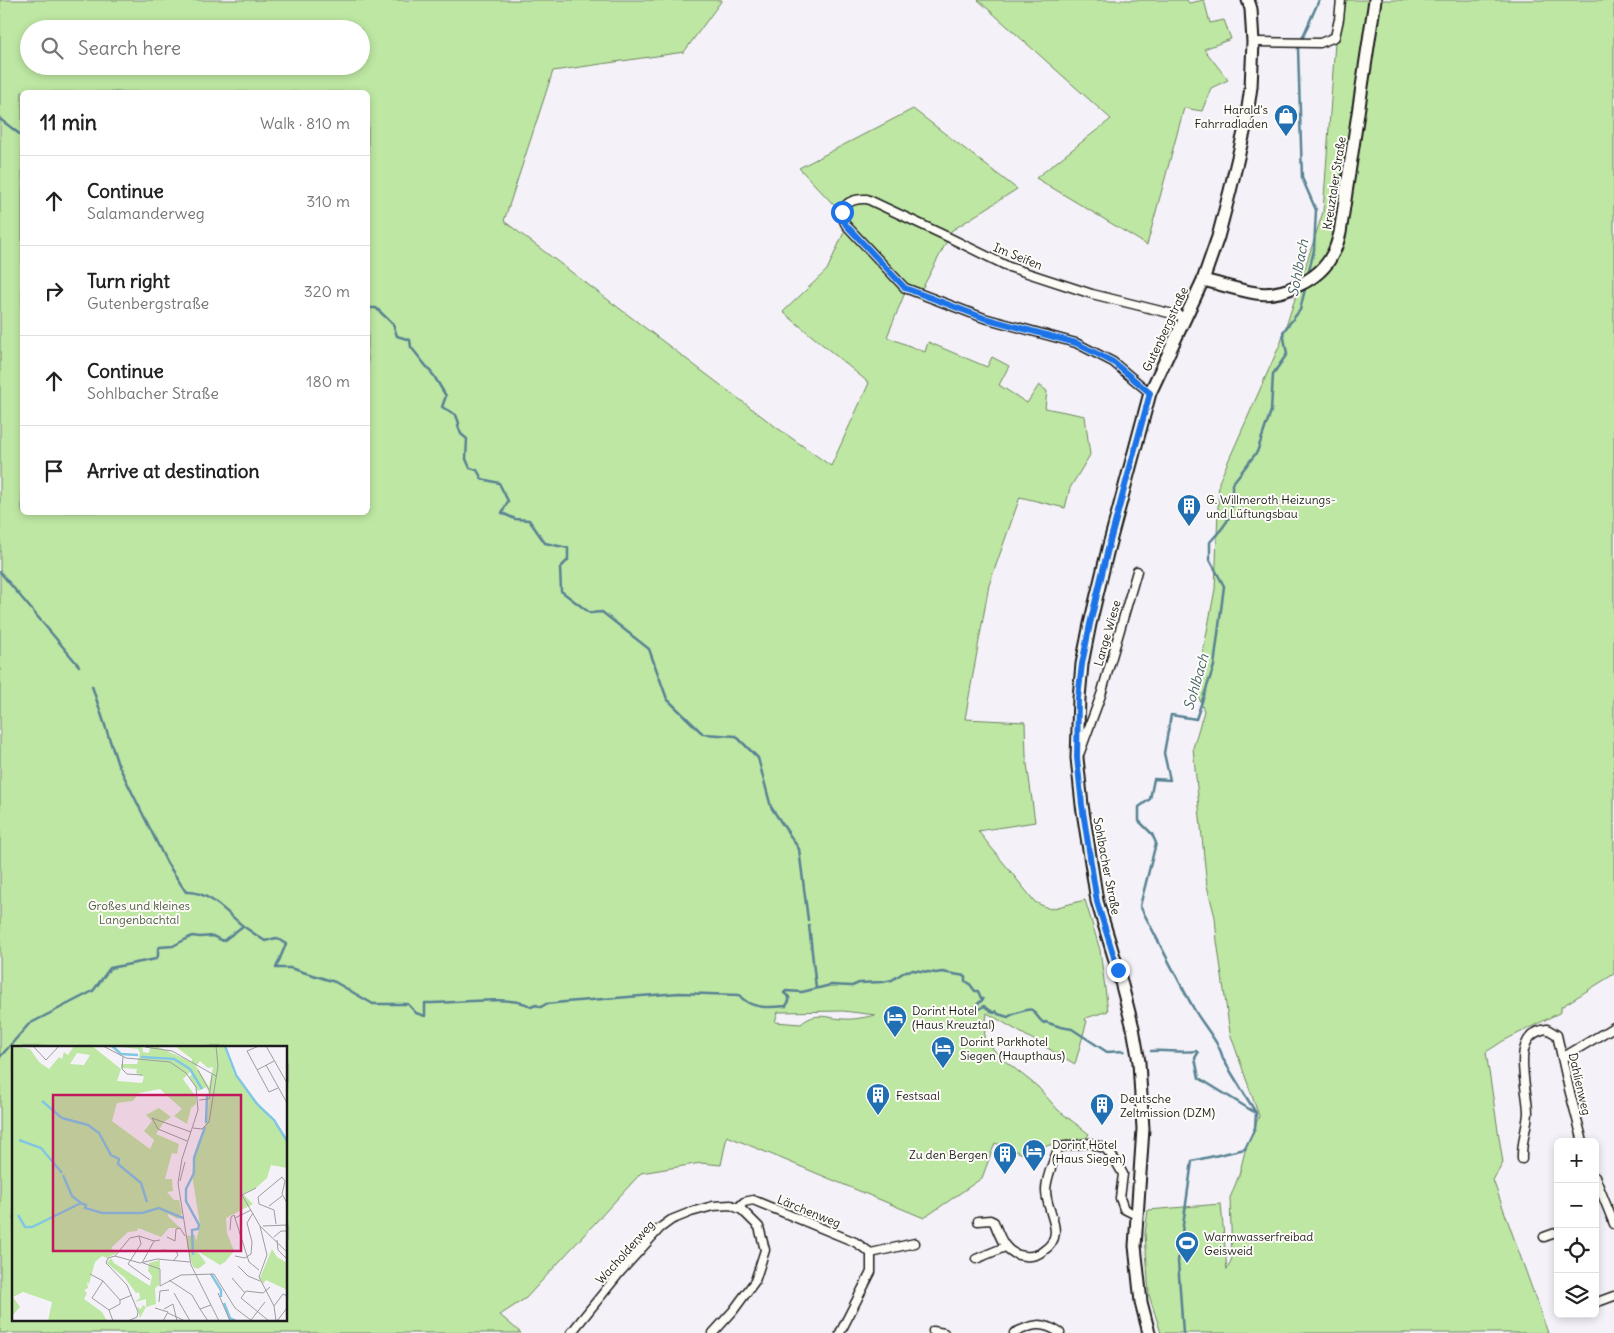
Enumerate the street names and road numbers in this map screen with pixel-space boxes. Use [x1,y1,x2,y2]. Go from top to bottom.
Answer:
street label: Kreuztaler Straße [1319,135,1349,231]
street label: Im Seifen [991,239,1045,273]
street label: Gutenbergstraße [1139,284,1191,374]
street label: Lange Wiese [1090,598,1124,668]
street label: Sohlbacher Straße [1090,816,1124,916]
street label: Dahlienweg [1566,1051,1594,1117]
street label: Lärchenweg [775,1191,843,1231]
street label: Wacholderweg [592,1217,658,1287]

